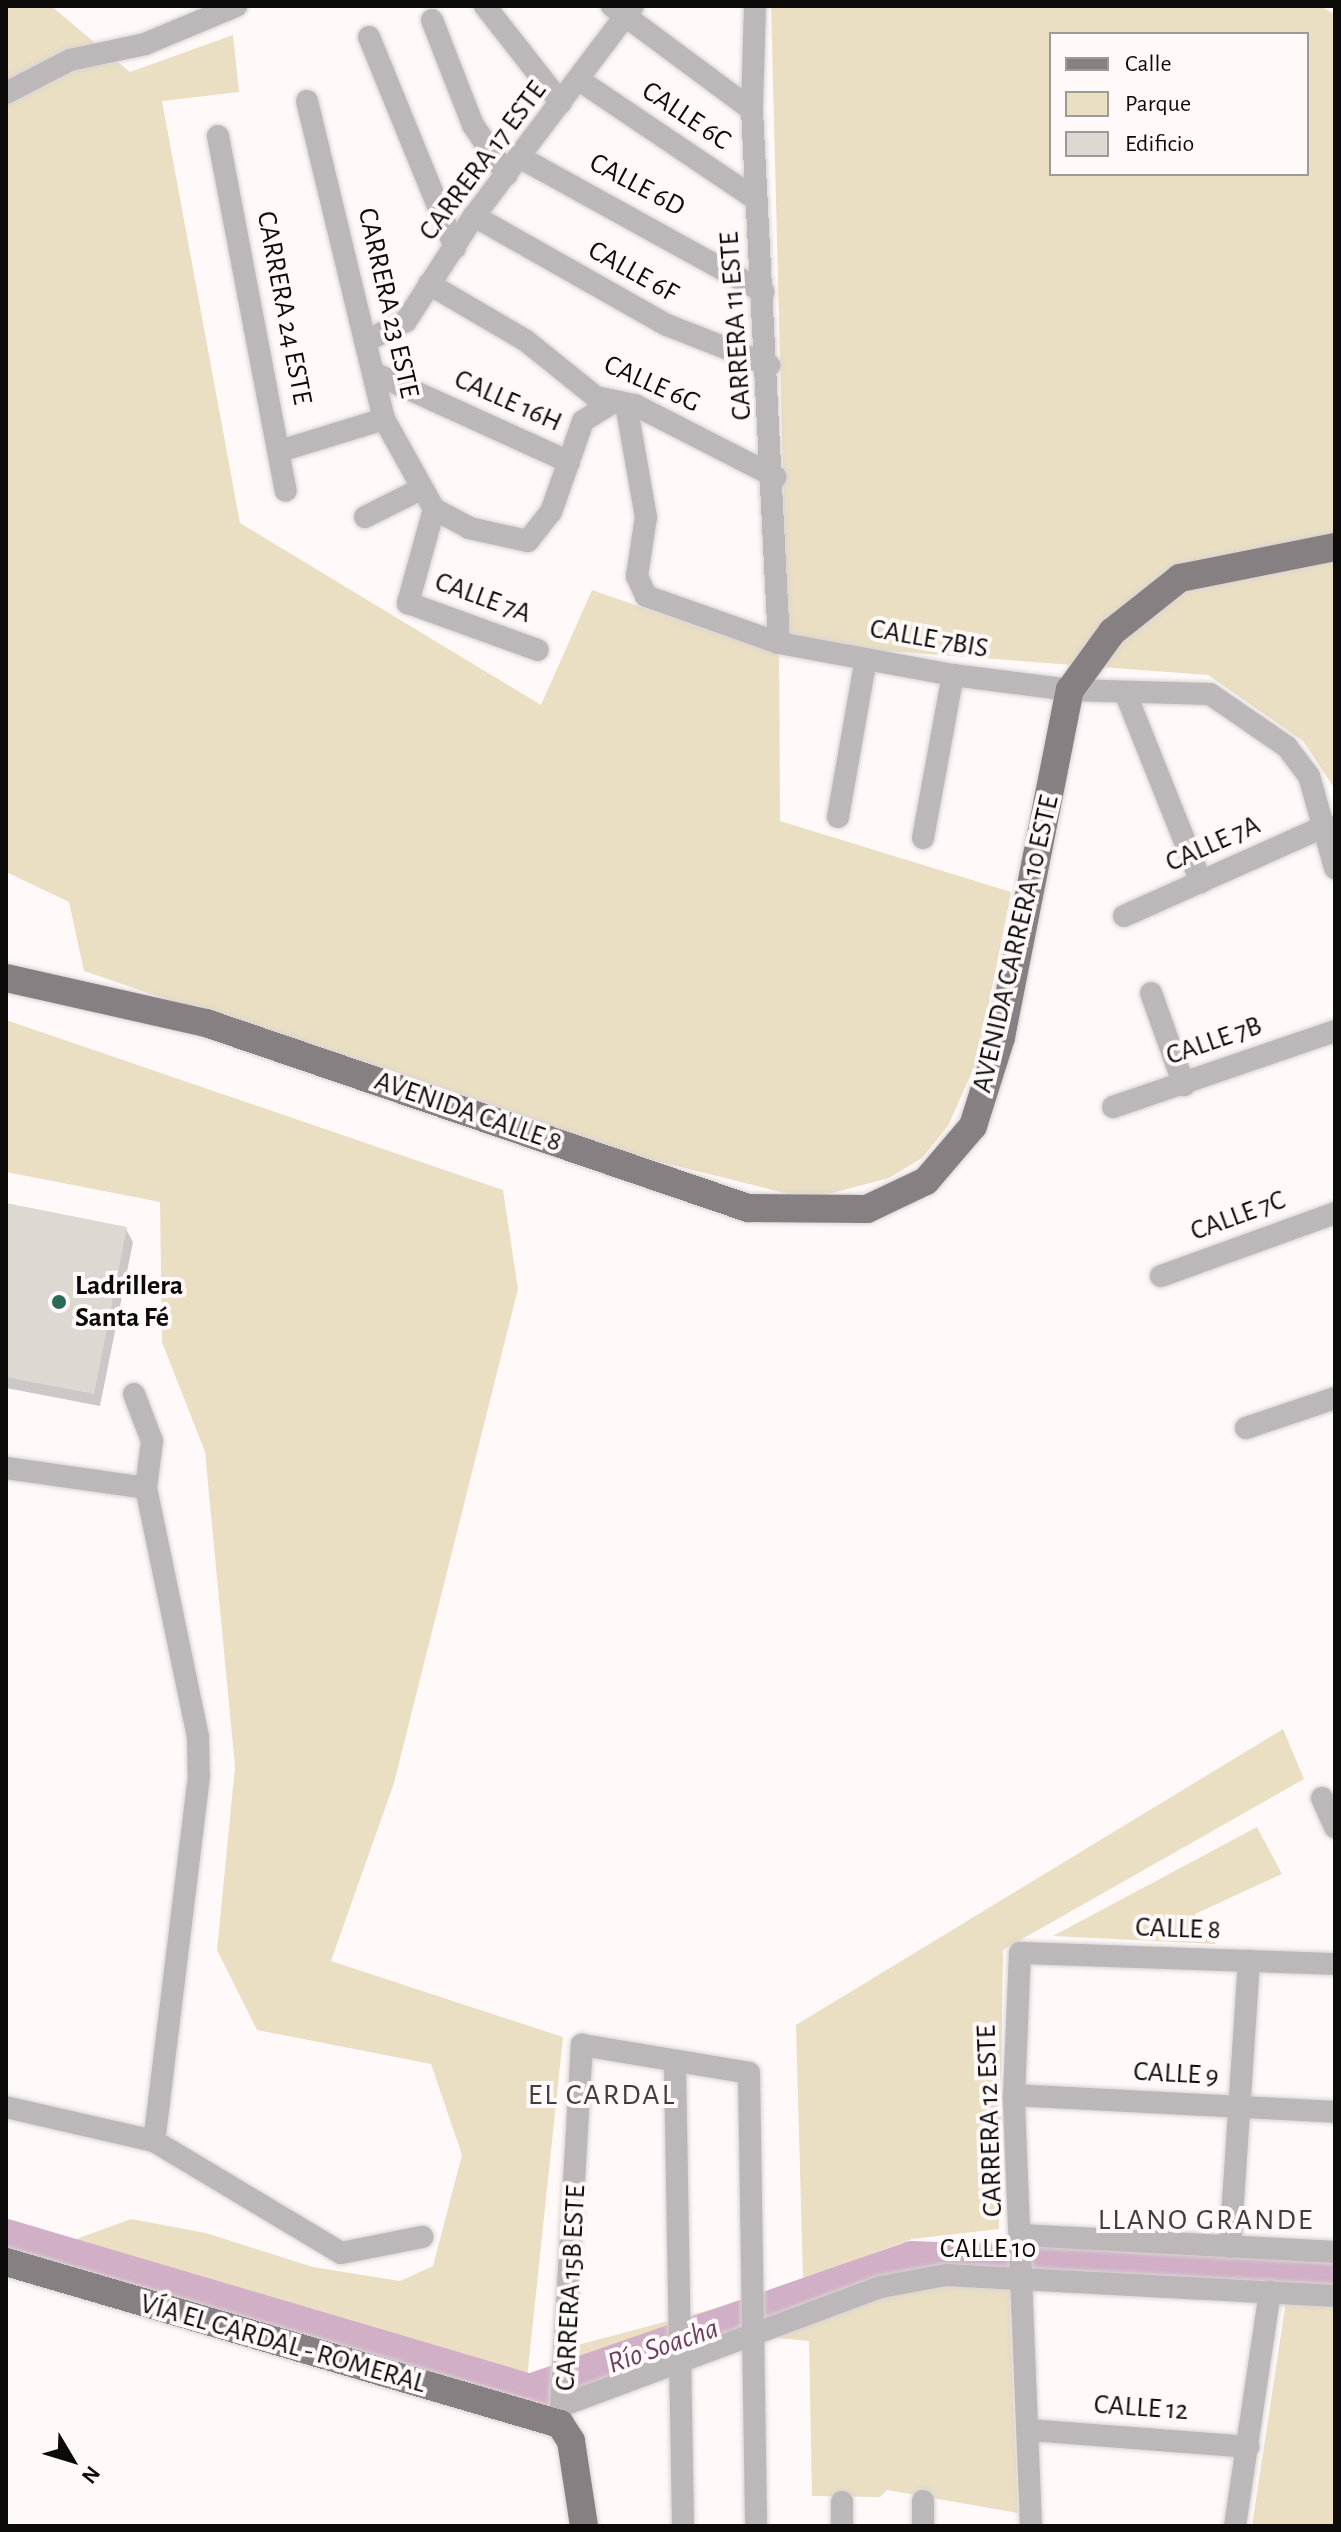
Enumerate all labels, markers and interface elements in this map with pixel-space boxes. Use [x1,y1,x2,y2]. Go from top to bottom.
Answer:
legend [1049,32,1309,176]
text: Calle [1125,52,1172,76]
street label: CALLE 6C [635,74,737,158]
street label: CARRERA 17 ESTE [412,75,554,247]
text: Parque [1125,92,1191,116]
text: Edificio [1125,132,1194,156]
street label: CALLE 6D [583,146,691,224]
street label: CARRERA 23 ESTE [350,205,426,401]
street label: CARRERA 24 ESTE [249,209,319,407]
street label: CARRERA 11 ESTE [713,231,759,421]
street label: CALLE 6F [582,234,684,310]
street label: CALLE 6G [599,348,705,420]
street label: CALLE 16H [449,362,567,440]
street label: CALLE 7A [430,565,536,631]
street label: CALLE 7BIS [867,612,991,666]
street label: AVENIDA CARRERA 10 ESTE [965,792,1067,1096]
street label: CALLE 7A [1160,808,1266,880]
street label: CALLE 7B [1162,1009,1266,1073]
street label: AVENIDA CALLE 8 [370,1064,566,1160]
street label: CALLE 7C [1186,1183,1290,1249]
place label: Ladrillera Santa Fé [75,1269,183,1335]
marker: Ladrillera Santa Fé [50,1293,68,1311]
street label: CALLE 8 [1135,1911,1221,1947]
street label: CARRERA 12 ESTE [970,2024,1010,2218]
street label: CALLE 9 [1133,2055,1219,2093]
district label: EL CARDAL [528,2077,676,2113]
street label: CARRERA 15B ESTE [549,2184,593,2392]
district label: LLANO GRANDE [1098,2202,1314,2238]
street label: CALLE 10 [940,2232,1036,2266]
street label: VÍA EL CARDAL - ROMERAL [136,2287,430,2401]
water label: Río Soacha [603,2310,723,2382]
street label: CALLE 12 [1093,2388,1189,2428]
north arrow [32,2420,112,2500]
text: N [78,2462,104,2488]

